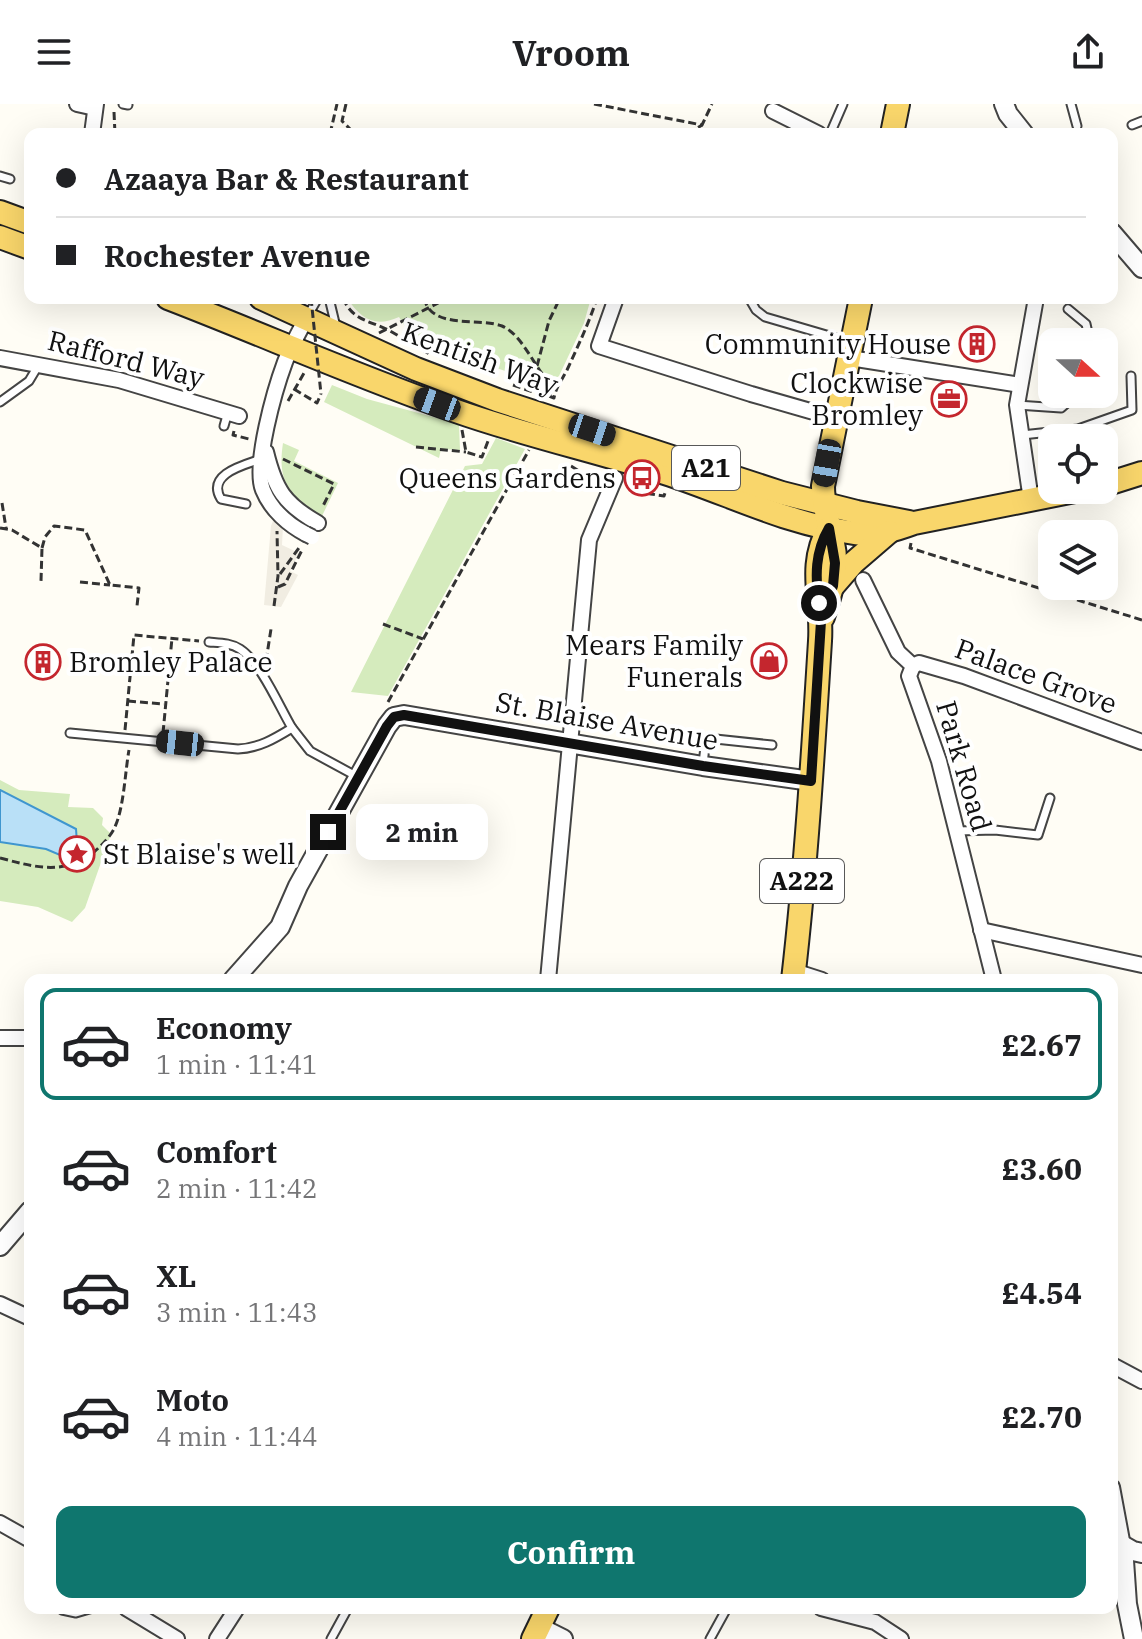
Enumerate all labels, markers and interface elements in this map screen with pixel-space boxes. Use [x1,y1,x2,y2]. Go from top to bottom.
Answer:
text: Vroom [512,29,630,76]
icon: menu [32,30,76,74]
icon: share [1066,30,1110,74]
text: Azaaya Bar & Restaurant [104,159,469,198]
text: Rochester Avenue [104,236,370,275]
street label: Kentish Way [397,312,563,403]
street label: Rafford Way [44,321,208,396]
place label: Community House [705,325,951,362]
building icon: Community House [958,325,996,363]
north arrow [1038,328,1118,408]
map controls [1038,328,1118,600]
place label: Clockwise Bromley [790,364,923,433]
office icon: Clockwise Bromley [930,380,968,418]
car [410,385,464,423]
car [565,411,619,449]
button: locate [1038,424,1118,504]
car [811,437,843,489]
road number: A21 [672,446,740,490]
place label: Queens Gardens [399,459,616,496]
bus stop icon: Queens Gardens [623,459,661,497]
button: layers [1038,520,1118,600]
route start [801,585,837,621]
place label: Mears Family Funerals [565,626,743,695]
street label: Palace Grove [950,629,1122,722]
shop icon: Mears Family Funerals [750,642,788,680]
building icon: Bromley Palace [24,643,62,681]
place label: Bromley Palace [69,643,273,680]
street label: St. Blaise Avenue [493,683,721,758]
street label: Park Road [928,696,1001,836]
car [155,729,205,757]
callout: 2 min [356,804,488,860]
route end [310,814,346,850]
text: 2 min [386,815,458,849]
place icon: St Blaise's well [58,835,96,873]
place label: St Blaise's well [103,835,296,872]
road number: A222 [760,859,844,903]
icon: car [60,1008,132,1080]
text: Economy [156,1008,292,1047]
text: £2.67 [1002,1025,1082,1064]
text: 1 min · 11:41 [156,1047,318,1081]
icon: car [60,1132,132,1204]
text: Comfort [156,1132,277,1171]
text: £3.60 [1002,1149,1082,1188]
text: 2 min · 11:42 [156,1171,318,1205]
icon: car [60,1256,132,1328]
text: XL [156,1256,196,1295]
text: £4.54 [1002,1273,1082,1312]
text: 3 min · 11:43 [156,1295,318,1329]
icon: car [60,1380,132,1452]
text: Moto [156,1380,229,1419]
text: £2.70 [1002,1397,1082,1436]
text: 4 min · 11:44 [156,1419,318,1453]
button: Confirm [56,1506,1086,1598]

